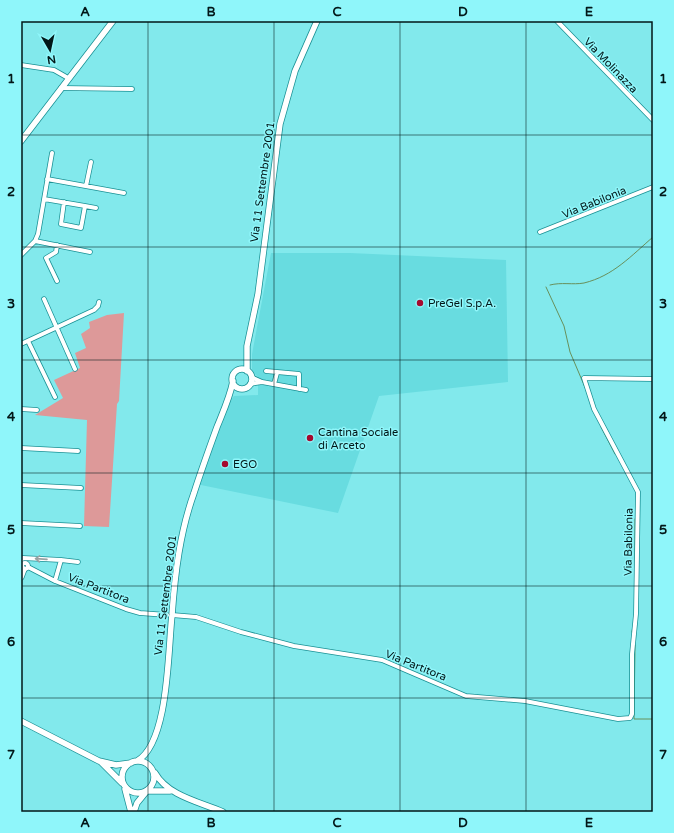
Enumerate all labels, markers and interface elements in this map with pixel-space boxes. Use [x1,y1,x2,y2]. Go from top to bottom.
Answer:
text: A [80,4,90,20]
text: B [206,4,216,20]
text: C [332,4,342,20]
text: D [458,4,468,20]
text: E [585,4,593,20]
north arrow [30,30,70,70]
street label: Via Molinazza [581,35,640,96]
text: N [46,52,57,66]
text: 1 [7,71,15,87]
text: 1 [659,71,667,87]
street label: Via 11 Settembre 2001 [248,121,277,243]
text: 2 [7,184,15,200]
street label: Via Babilonia [560,184,628,221]
text: 2 [659,184,667,200]
text: 3 [7,296,15,312]
text: 3 [659,296,667,312]
place label: PreGel S.p.A. [428,297,496,310]
marker: PreGel S.p.A. [415,298,425,308]
text: 4 [7,409,16,425]
text: 4 [659,409,668,425]
place label: Cantina Sociale di Arceto [318,426,398,452]
marker: Cantina Sociale di Arceto [305,433,315,443]
place label: EGO [233,458,257,471]
marker: EGO [220,459,230,469]
street label: Via Babilonia [621,508,636,576]
text: 5 [7,522,15,538]
text: 5 [659,522,667,538]
street label: Via 11 Settembre 2001 [152,534,179,656]
one-way arrow [35,555,48,563]
street label: Via Partitora [66,571,131,606]
text: 6 [7,634,15,650]
text: 6 [659,634,667,650]
street label: Via Partitora [383,647,448,684]
text: 7 [7,747,15,763]
text: 7 [659,747,667,763]
text: A [80,815,90,831]
text: B [206,815,216,831]
text: C [332,815,342,831]
text: D [458,815,468,831]
text: E [585,815,593,831]

